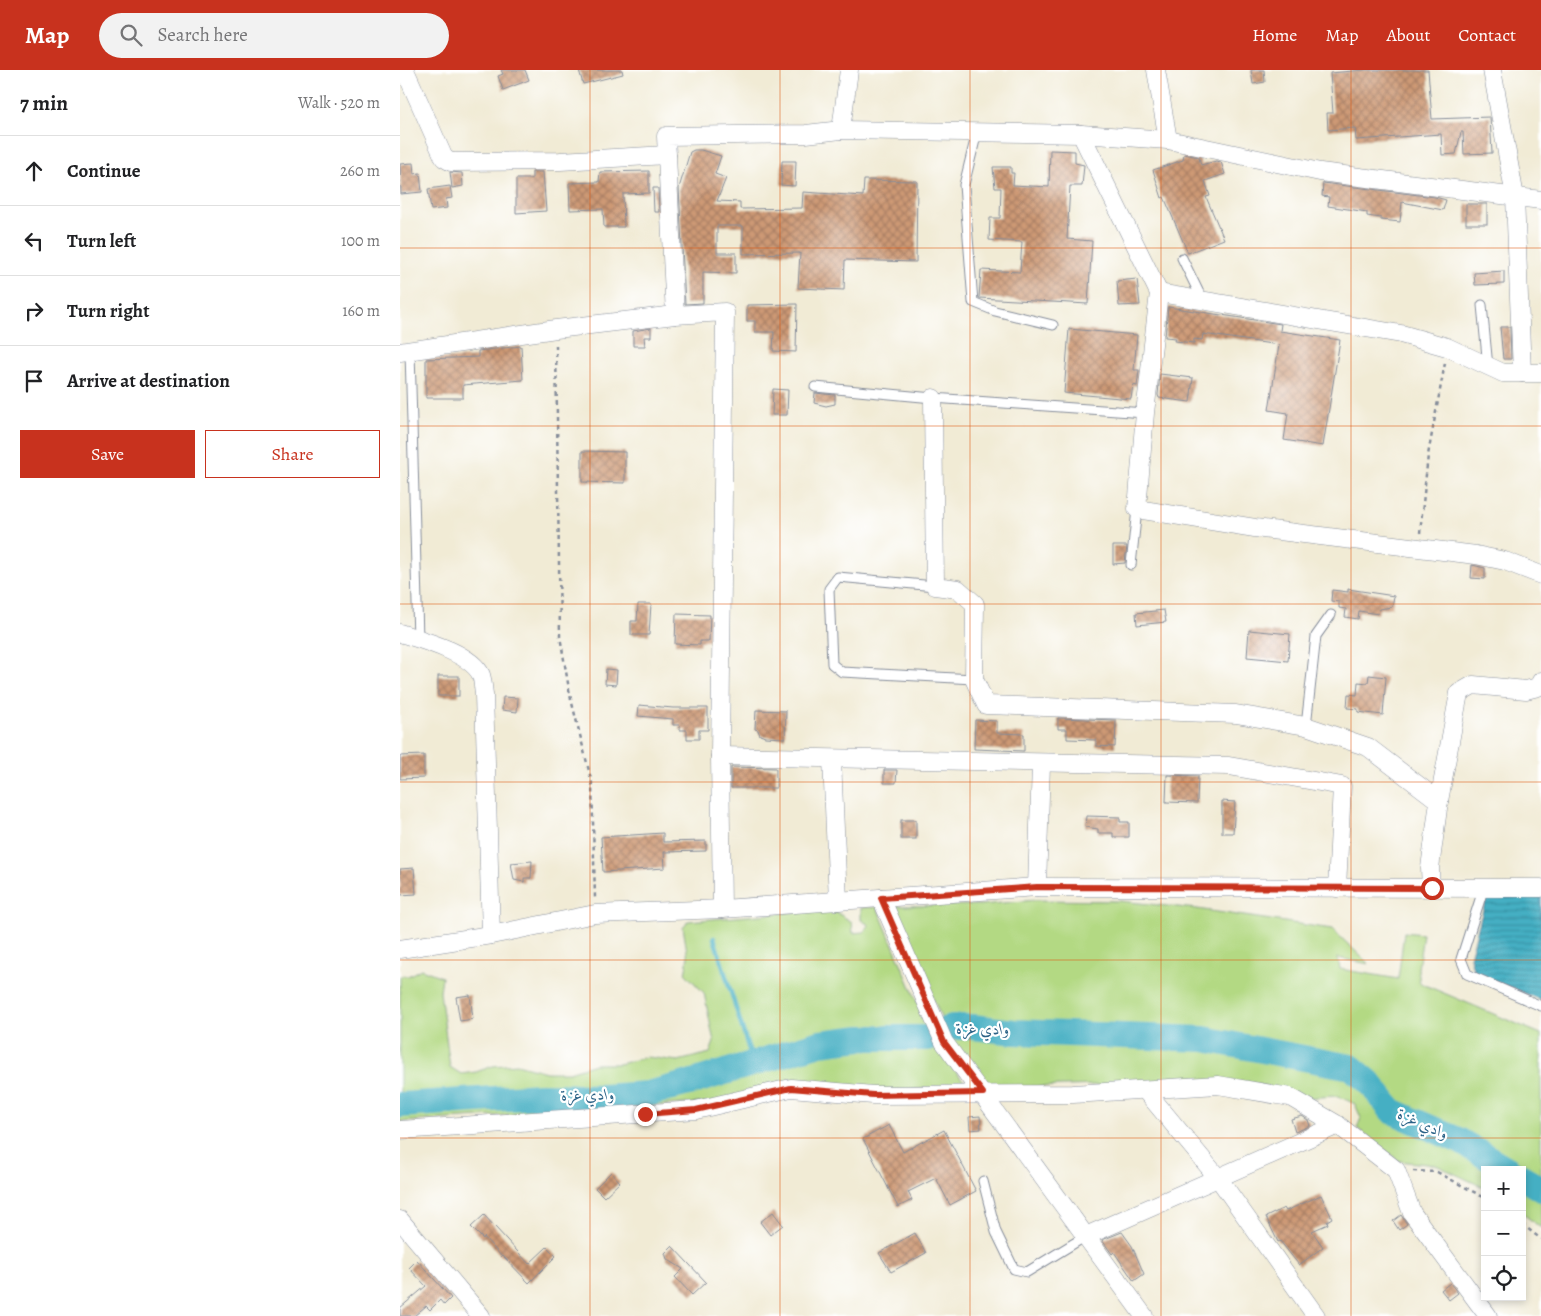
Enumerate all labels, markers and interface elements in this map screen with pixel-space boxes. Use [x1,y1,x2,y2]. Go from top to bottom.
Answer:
search box [99,13,449,58]
text: Map [25,19,69,51]
icon: search [117,21,145,49]
text: Search here [157,22,248,48]
text: Home [1252,23,1297,47]
text: Map [1325,23,1358,47]
text: About [1386,23,1430,47]
text: Contact [1458,23,1516,47]
text: 7 min [20,89,68,117]
text: Walk · 520 m [298,92,380,114]
icon: ahead [20,157,48,185]
text: Continue [67,158,141,184]
text: 260 m [340,160,380,182]
icon: left [20,227,48,255]
text: Turn left [67,228,136,254]
text: 100 m [341,230,380,252]
icon: right [20,297,48,325]
text: Turn right [67,298,149,324]
text: 160 m [342,300,380,322]
icon: arrive [20,367,48,395]
text: Arrive at destination [67,368,230,394]
button: Save [20,430,195,478]
button: Share [205,430,380,478]
route start [1421,877,1444,900]
water label: وادي غزة [955,1018,1010,1041]
water label: وادي غزة [560,1084,615,1107]
route end [634,1103,657,1126]
water label: وادي غزة [1393,1103,1452,1146]
map controls [1481,1166,1526,1301]
button: + [1481,1166,1526,1211]
button: − [1481,1211,1526,1256]
button: locate [1481,1256,1526,1301]

